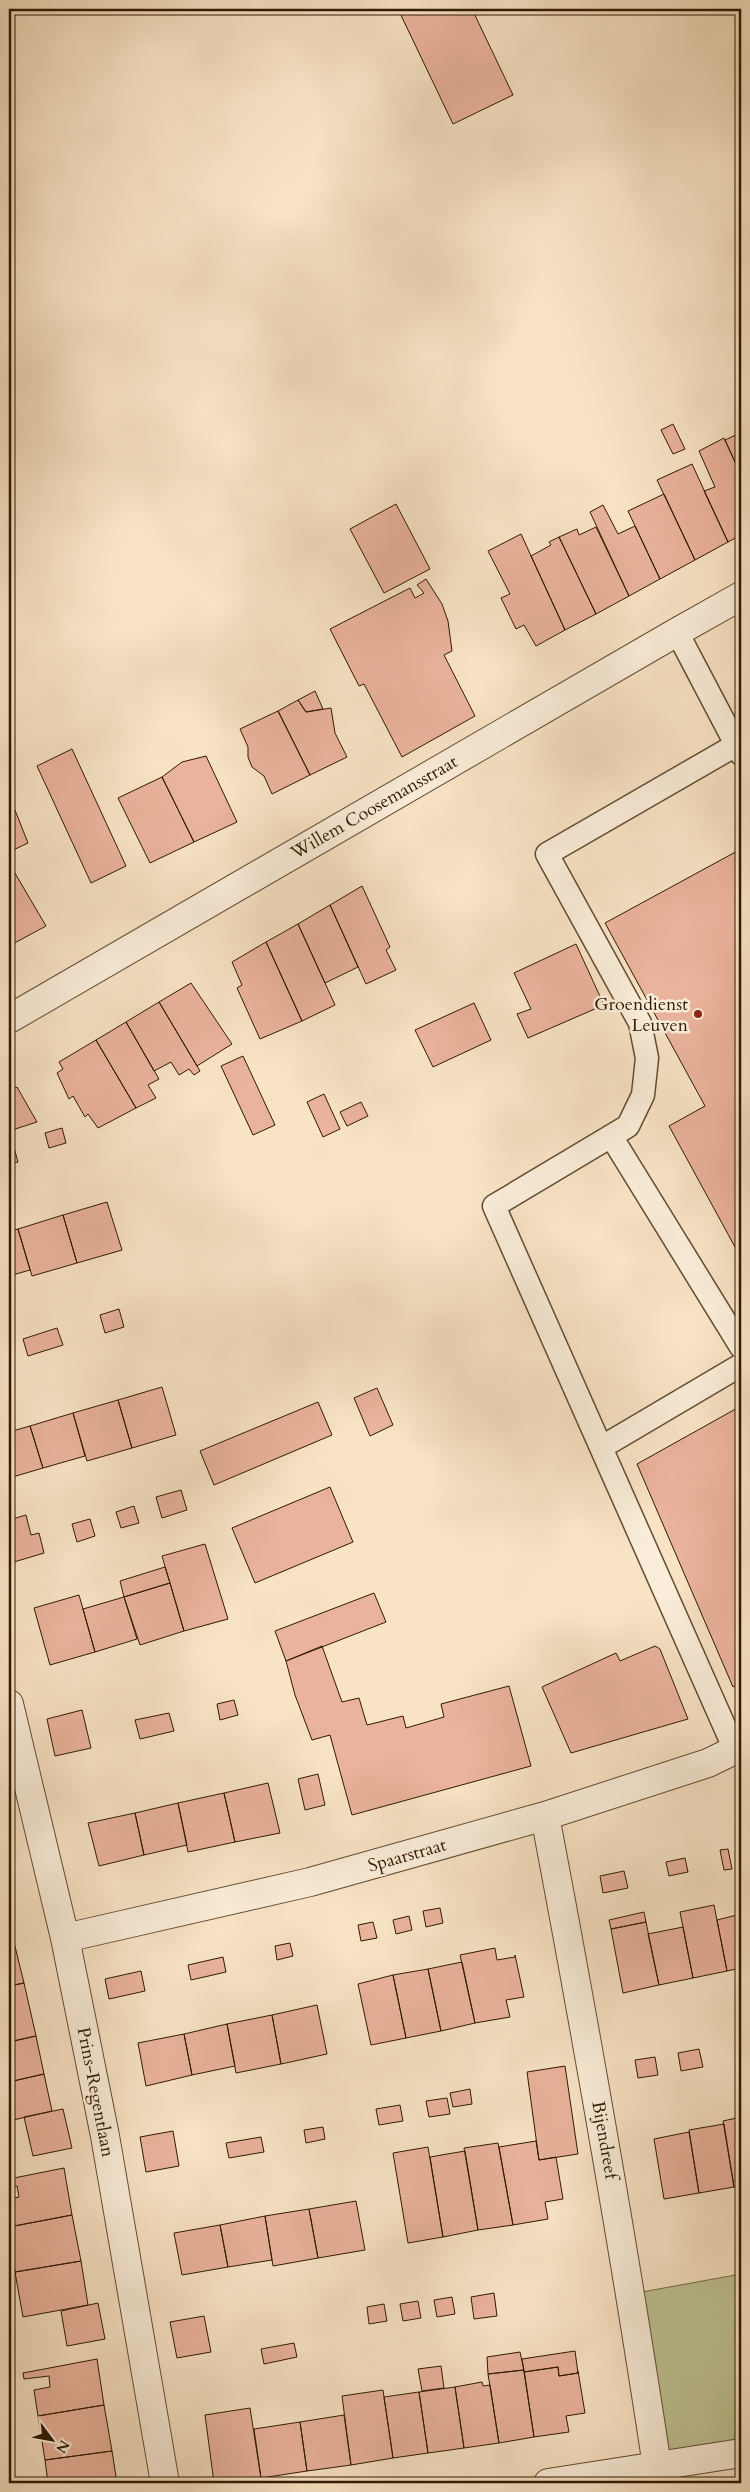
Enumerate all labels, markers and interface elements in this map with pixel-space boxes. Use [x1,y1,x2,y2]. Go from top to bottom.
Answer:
street label: Willem Coosemansstraat [285,749,462,866]
place label: Groendienst Leuven [594,992,689,1038]
marker: Groendienst Leuven [692,1008,704,1020]
street label: Spaarstraat [365,1832,449,1879]
street label: Prins-Regentlaan [71,2025,120,2160]
street label: Bijendreef [585,2099,624,2184]
north arrow [28,2414,78,2464]
text: N [51,2436,74,2457]

